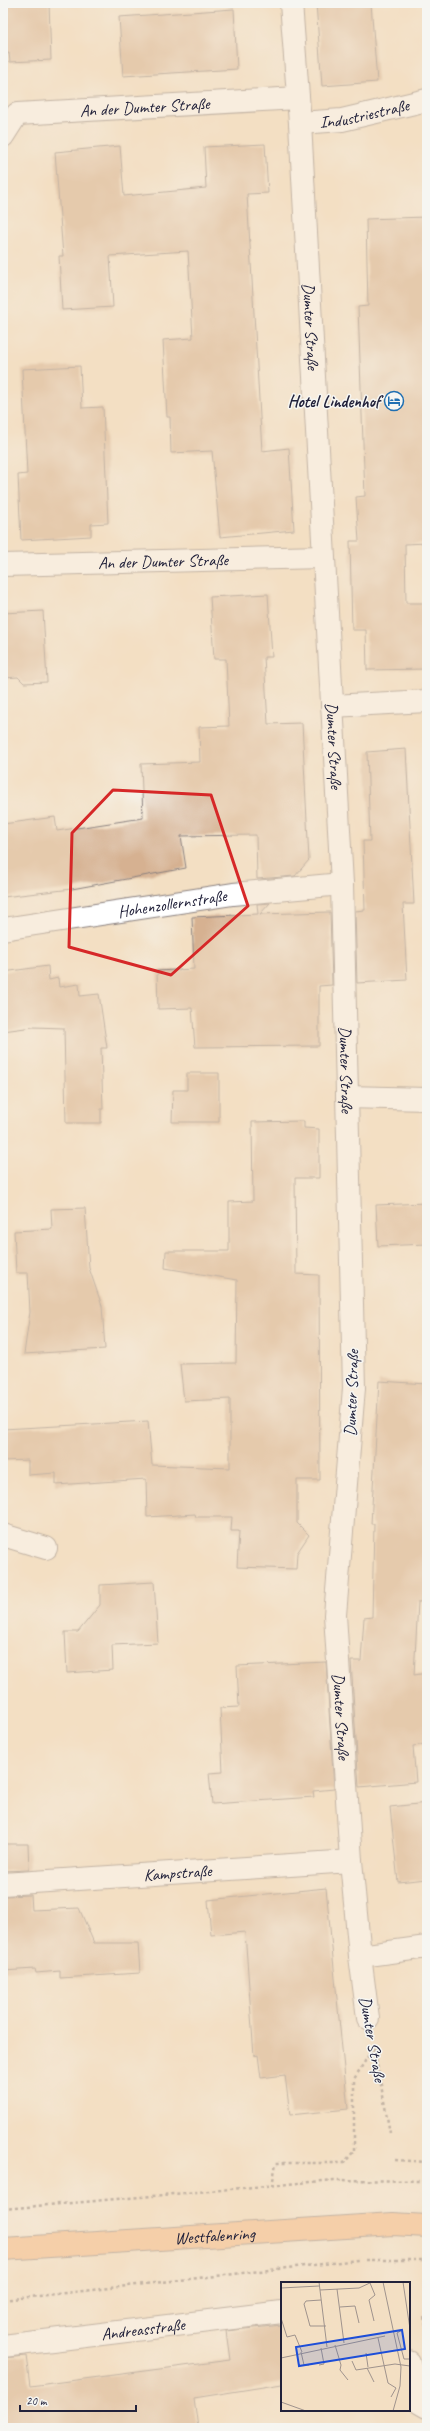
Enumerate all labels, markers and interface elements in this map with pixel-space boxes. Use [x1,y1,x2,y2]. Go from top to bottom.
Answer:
street label: An der Dumter Straße [79,93,212,121]
street label: Industriestraße [319,94,412,133]
street label: Dumter Straße [298,282,324,372]
hotel icon: Hotel Lindenhof [383,390,405,412]
place label: Hotel Lindenhof [288,391,384,412]
street label: An der Dumter Straße [98,549,230,574]
street label: Dumter Straße [321,702,347,791]
street label: Hohenzollernstraße [116,885,229,922]
street label: Dumter Straße [334,1026,357,1115]
street label: Dumter Straße [339,1348,364,1437]
street label: Dumter Straße [328,1672,354,1762]
street label: Kampstraße [143,1860,214,1886]
street label: Dumter Straße [355,1995,391,2085]
street label: Westfalenring [174,2223,257,2249]
inset map [281,2282,410,2411]
street label: Andreasstraße [100,2314,187,2345]
scale bar [20,2387,136,2413]
text: 20 m [26,2393,48,2409]

